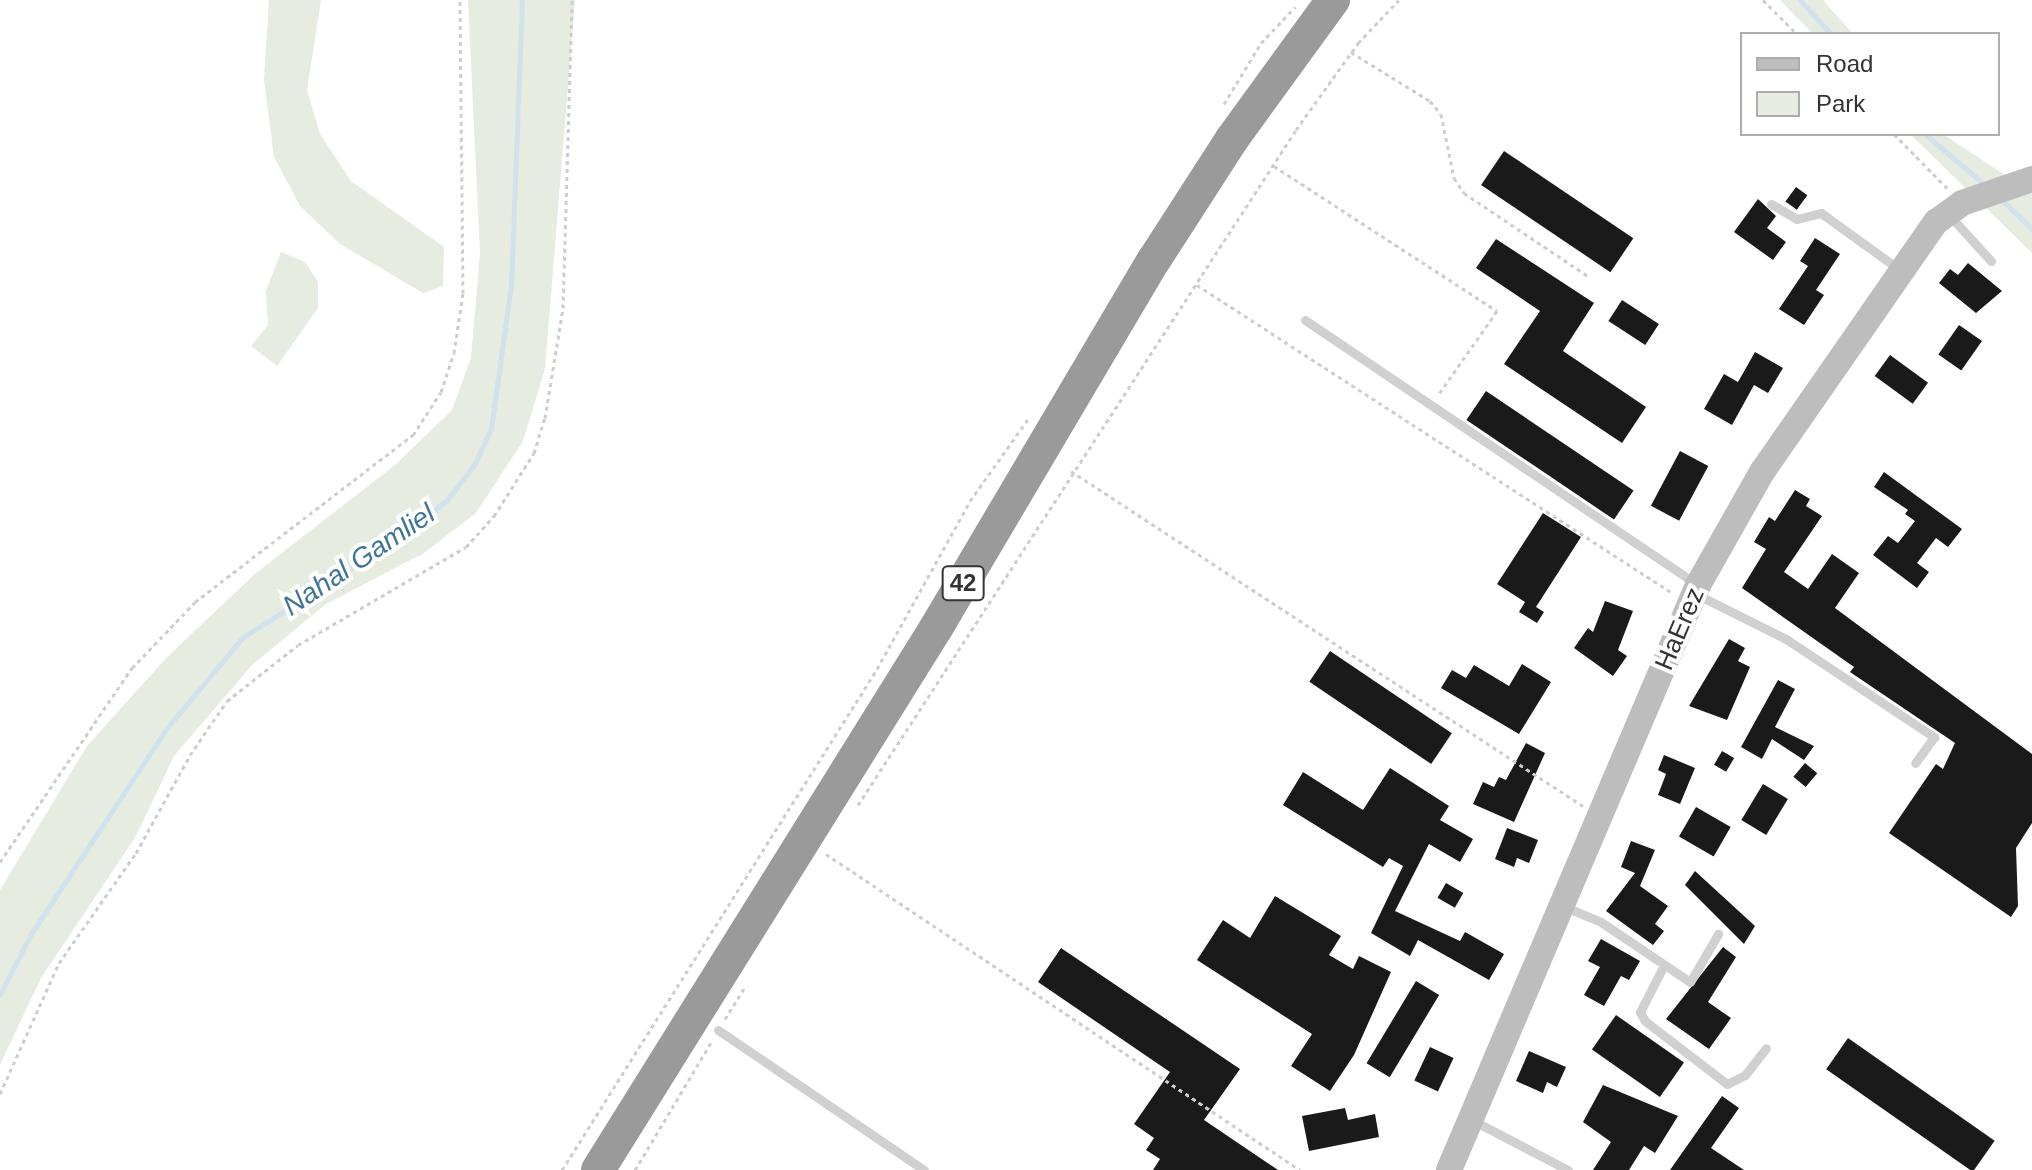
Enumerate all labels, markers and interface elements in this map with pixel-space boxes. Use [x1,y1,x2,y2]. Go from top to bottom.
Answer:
legend [1740,32,2000,136]
text: Road [1816,50,1873,77]
text: Park [1816,90,1865,117]
water label: Nahal Gamliel [277,497,441,623]
road number: 42 [941,563,985,603]
street label: HaErez [1649,583,1711,675]

